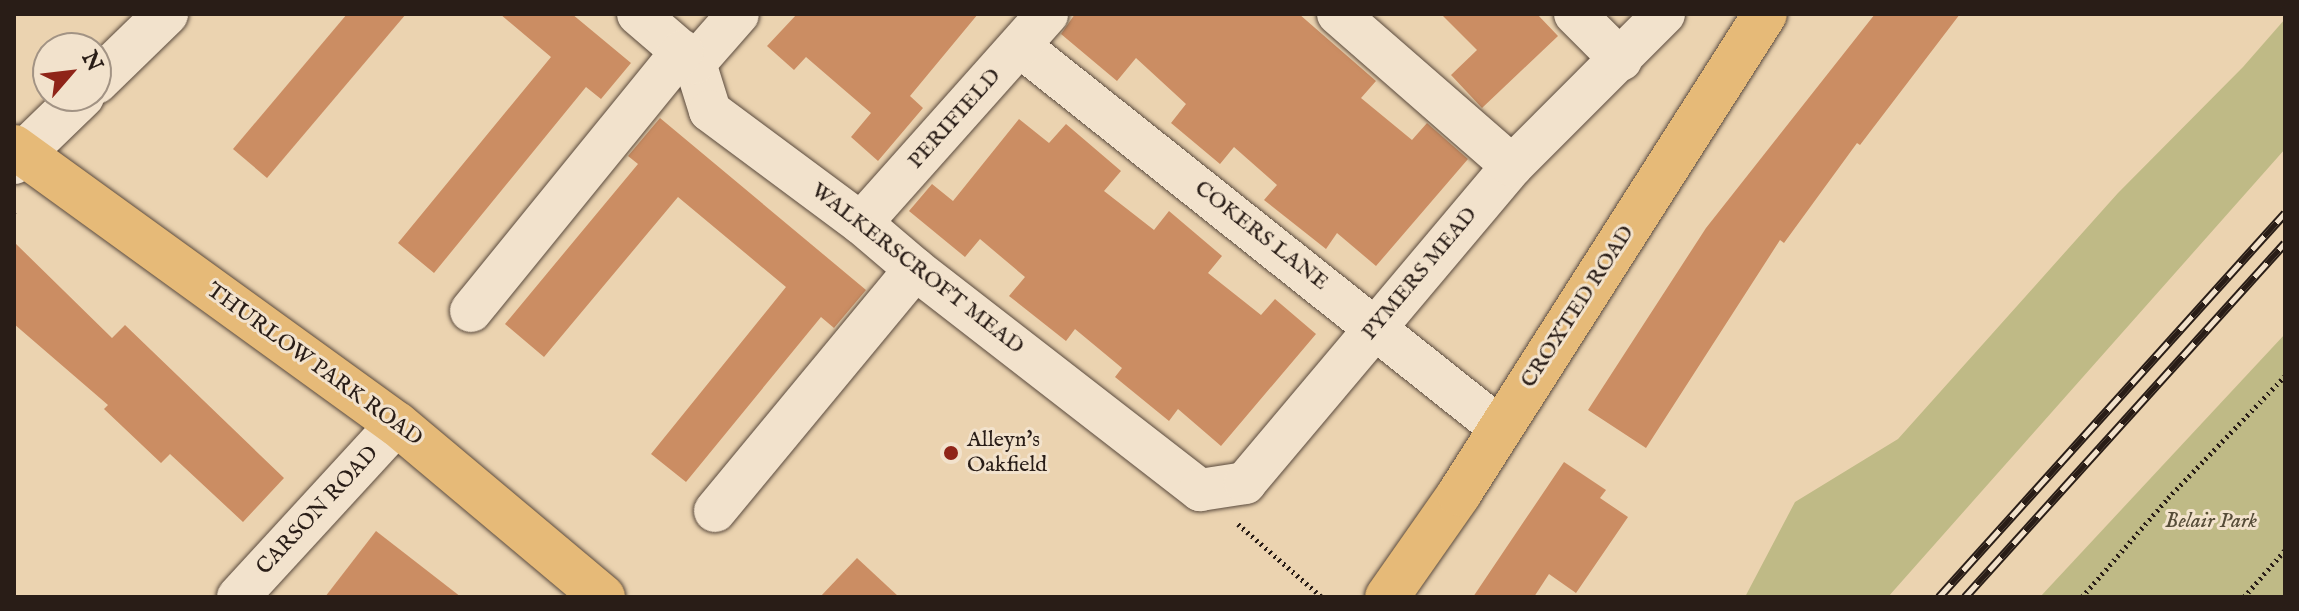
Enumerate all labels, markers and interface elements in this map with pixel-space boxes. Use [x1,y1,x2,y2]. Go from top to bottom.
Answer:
north arrow [32,32,112,112]
text: N [75,47,108,77]
street label: PERIFIELD [903,63,1007,175]
street label: COKERS LANE [1189,176,1333,296]
street label: WALKERSCROFT MEAD [805,178,1029,360]
street label: PYMERS MEAD [1357,202,1483,346]
street label: CROXTED ROAD [1516,221,1640,393]
street label: THURLOW PARK ROAD [201,278,427,452]
place label: Alleyn's Oakfield [967,427,1047,478]
street label: CARSON ROAD [251,441,385,581]
marker: Alleyn's Oakfield [942,444,960,462]
park label: Belair Park [2165,509,2257,535]

